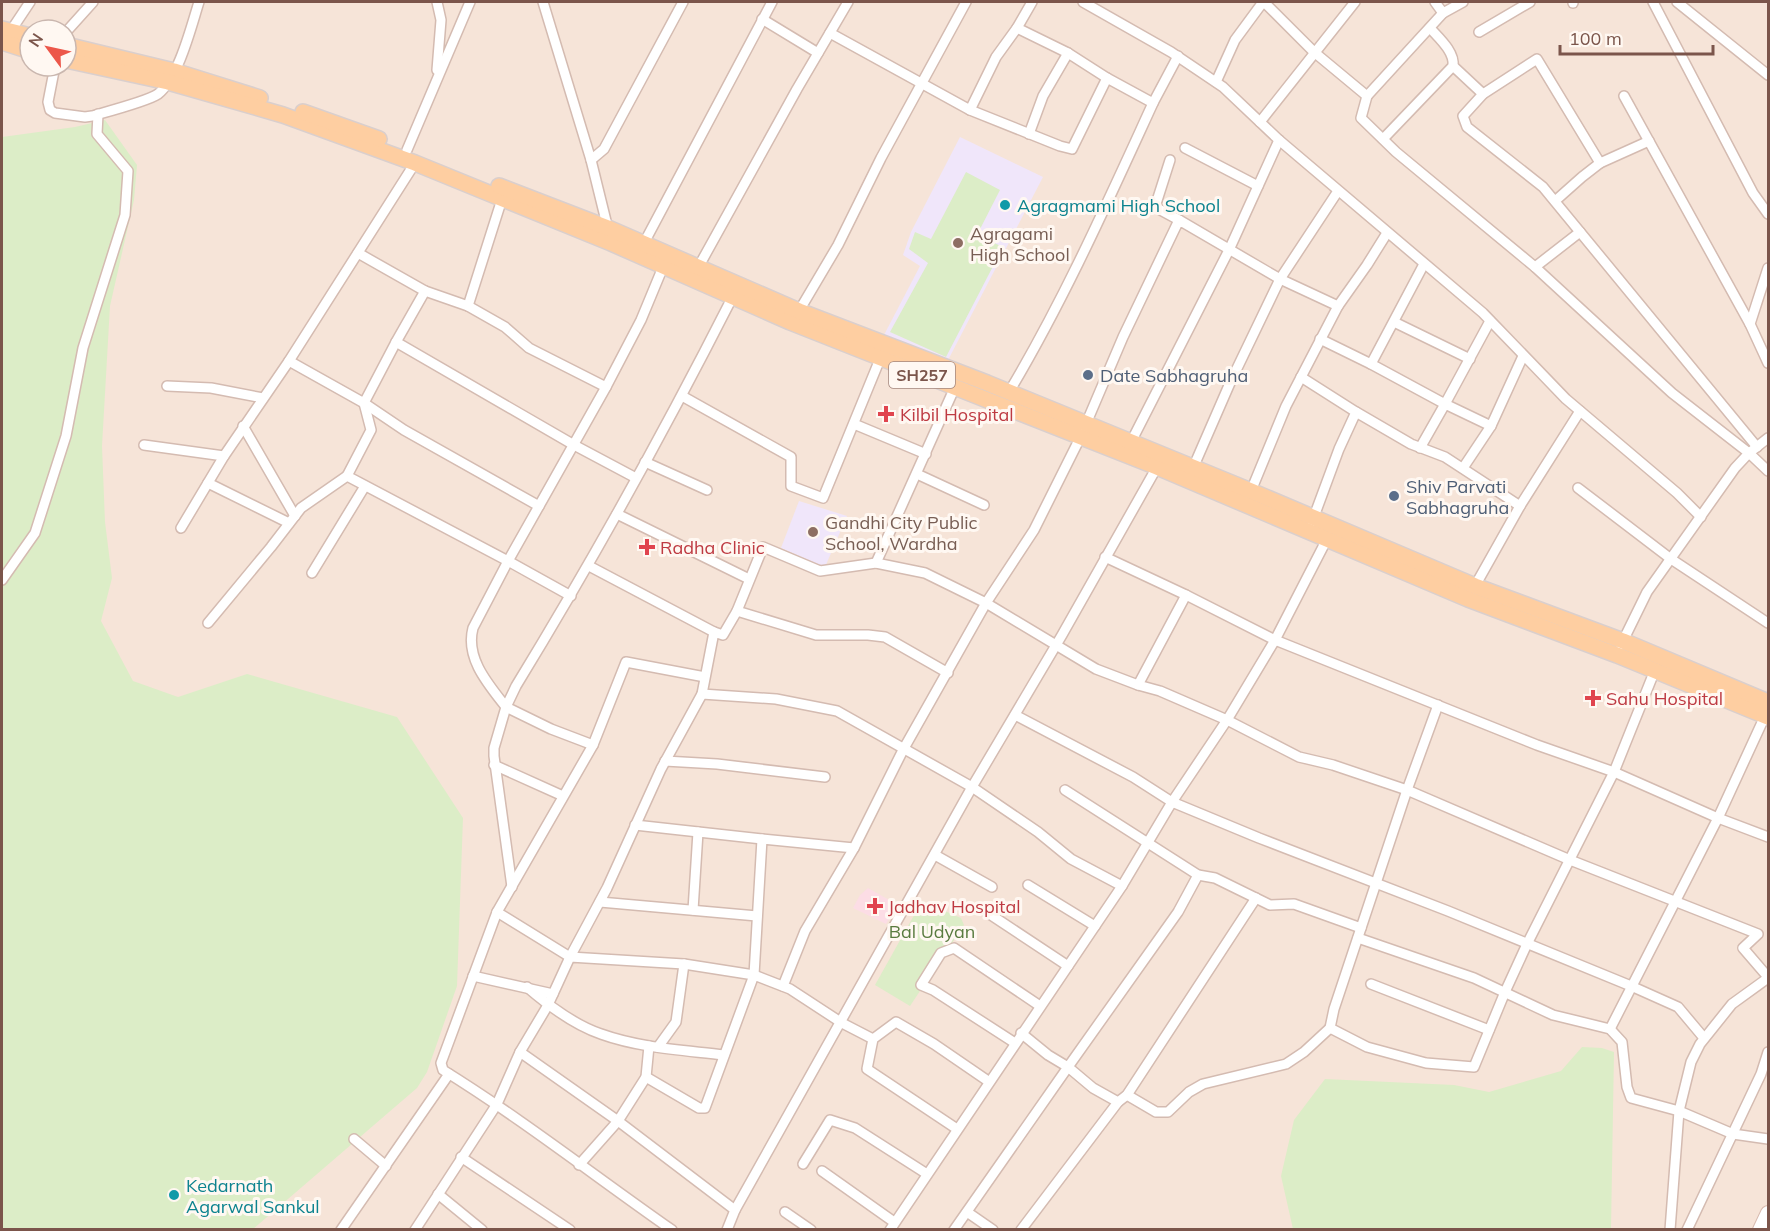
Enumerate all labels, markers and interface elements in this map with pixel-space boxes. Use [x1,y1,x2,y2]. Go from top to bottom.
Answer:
north arrow [18,18,78,78]
scale bar [1560,18,1713,56]
text: 100 m [1569,27,1622,50]
text: N [24,29,47,50]
place label: Agragmami High School [1017,194,1220,217]
marker: Agragmami High School [998,198,1012,212]
place label: Agragami High School [970,222,1070,266]
marker: Agragami High School [951,236,965,250]
road number: SH257 [889,362,955,388]
place label: Date Sabhagruha [1100,364,1248,387]
marker: Date Sabhagruha [1081,368,1095,382]
place label: Kilbil Hospital [900,403,1014,426]
marker: Kilbil Hospital [877,405,895,423]
place label: Shiv Parvati Sabhagruha [1406,475,1509,519]
marker: Shiv Parvati Sabhagruha [1387,489,1401,503]
place label: Gandhi City Public School, Wardha [825,511,977,555]
marker: Gandhi City Public School, Wardha [806,525,820,539]
place label: Radha Clinic [660,536,765,559]
marker: Radha Clinic [638,538,656,556]
place label: Sahu Hospital [1606,687,1723,710]
marker: Sahu Hospital [1584,689,1602,707]
place label: Jadhav Hospital [888,895,1021,918]
marker: Jadhav Hospital [866,897,884,915]
park label: Bal Udyan [889,920,975,943]
place label: Kedarnath Agarwal Sankul [186,1174,320,1218]
marker: Kedarnath Agarwal Sankul [167,1188,181,1202]

